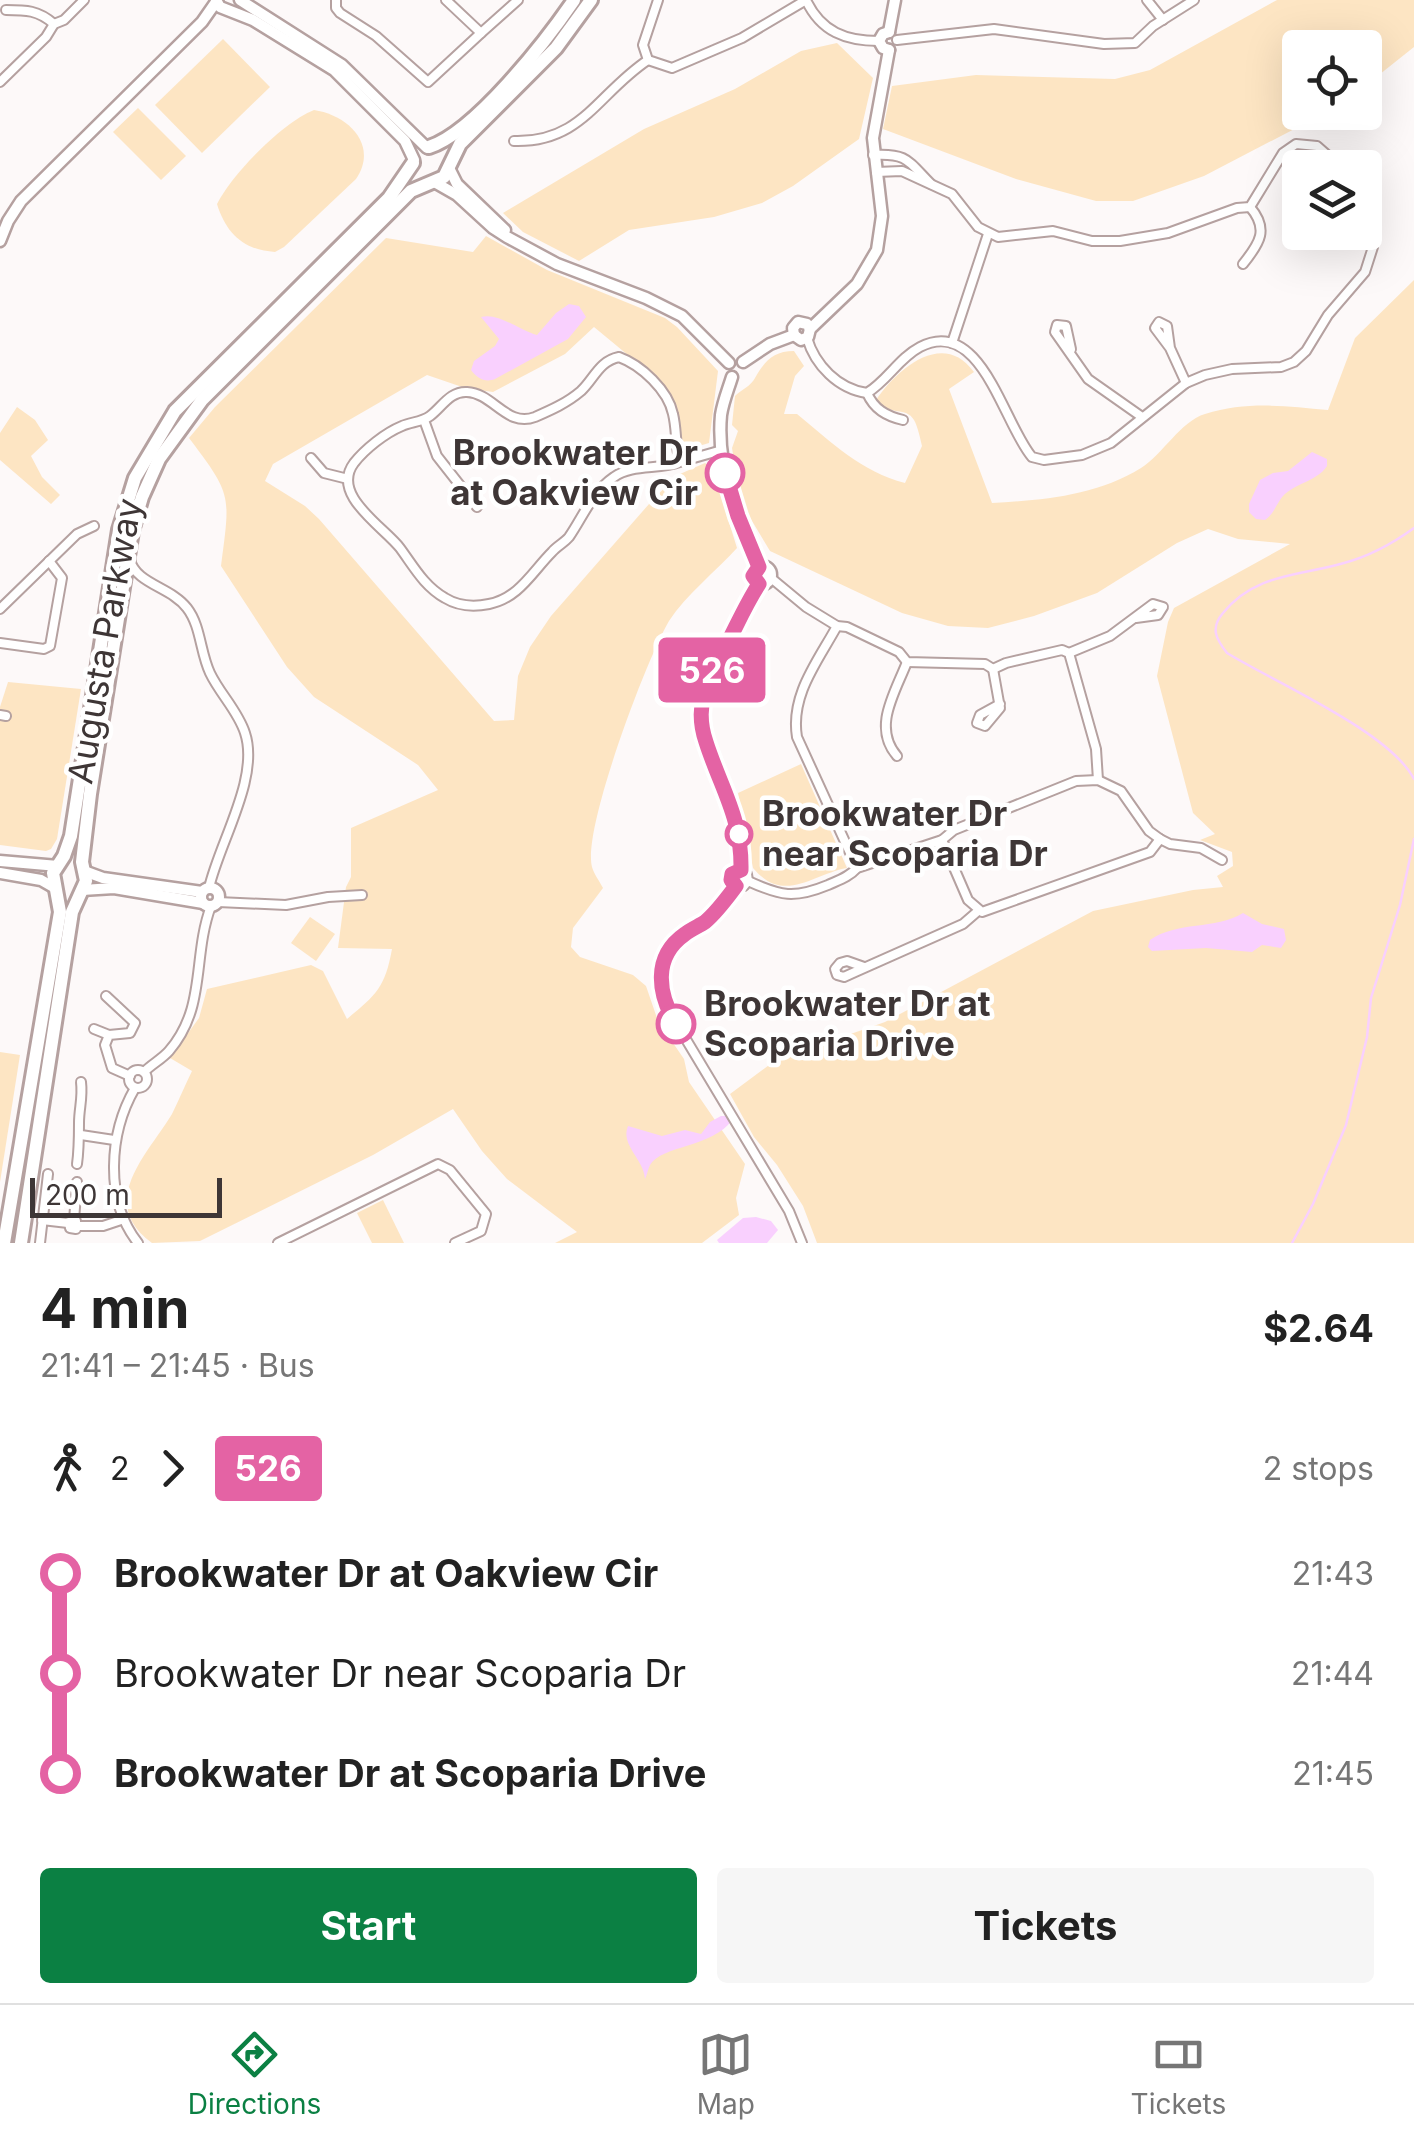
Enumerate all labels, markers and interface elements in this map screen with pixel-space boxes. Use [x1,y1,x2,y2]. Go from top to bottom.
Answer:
map controls [1282,30,1382,250]
button: locate [1282,30,1382,130]
button: layers [1282,150,1382,250]
place label: Brookwater Dr at Oakview Cir [450,431,698,513]
marker: Brookwater Dr at Oakview Cir [706,454,744,492]
street label: Augusta Parkway [58,495,150,787]
line badge: 526 [654,638,770,702]
text: 526 [678,649,746,691]
place label: Brookwater Dr near Scoparia Dr [762,792,1048,874]
marker: Brookwater Dr near Scoparia Dr [726,821,752,847]
place label: Brookwater Dr at Scoparia Drive [704,982,991,1064]
marker: Brookwater Dr at Scoparia Drive [657,1005,695,1043]
scale bar [30,1173,222,1218]
text: 200 m [45,1178,130,1212]
text: 4 min [40,1275,190,1341]
text: $2.64 [1263,1305,1374,1351]
text: 21:41 – 21:45 · Bus [40,1346,315,1385]
icon: walk [40,1441,95,1496]
icon: forward [145,1441,200,1496]
text: 526 [235,1447,302,1489]
text: 2 [110,1449,130,1488]
text: 2 stops [1263,1449,1374,1488]
text: Brookwater Dr at Oakview Cir [114,1550,658,1596]
text: 21:43 [1292,1554,1374,1593]
text: Brookwater Dr near Scoparia Dr [114,1650,686,1696]
text: 21:44 [1291,1654,1374,1693]
text: Brookwater Dr at Scoparia Drive [114,1750,706,1796]
text: 21:45 [1292,1754,1374,1793]
button: Start [40,1868,697,1983]
button: Tickets [717,1868,1374,1983]
tab: Directions [188,2027,321,2121]
tab: Map [697,2027,755,2121]
tab: Tickets [1131,2027,1226,2121]

